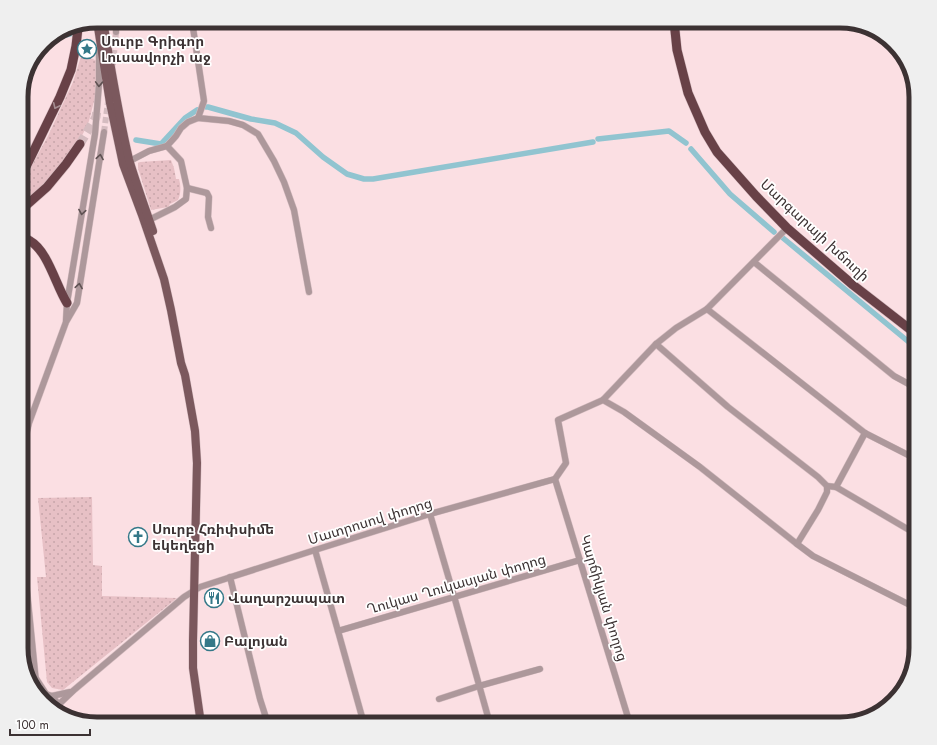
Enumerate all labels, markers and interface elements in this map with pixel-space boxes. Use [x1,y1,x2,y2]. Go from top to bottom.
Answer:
place label: Սուրբ Գրիգոր Լուսավորչի աջ [101,31,211,67]
place icon: Սուրբ Գրիգոր Լուսավորչի աջ [76,38,98,60]
one-way arrow [94,81,103,87]
one-way arrow [53,101,61,109]
one-way arrow [95,154,104,160]
street label: Մարգարայի խճուղի [756,174,874,286]
one-way arrow [78,209,87,215]
one-way arrow [74,283,83,289]
street label: Մատրոսով փողոց [305,493,435,549]
place label: Սուրբ Հռիփսիմե եկեղեցի [152,519,274,555]
church icon: Սուրբ Հռիփսիմե եկեղեցի [127,526,149,548]
street label: Կարճիկյան փողոց [575,532,633,664]
street label: Ղուկաս Ղուկասյան փողոց [364,549,548,619]
restaurant icon: Վաղարշապատ [203,587,225,609]
place label: Վաղարշապատ [228,588,345,608]
shop icon: Բալոյան [199,630,221,652]
place label: Բալոյան [224,631,288,651]
scale bar [10,711,90,737]
text: 100 m [16,716,49,734]

